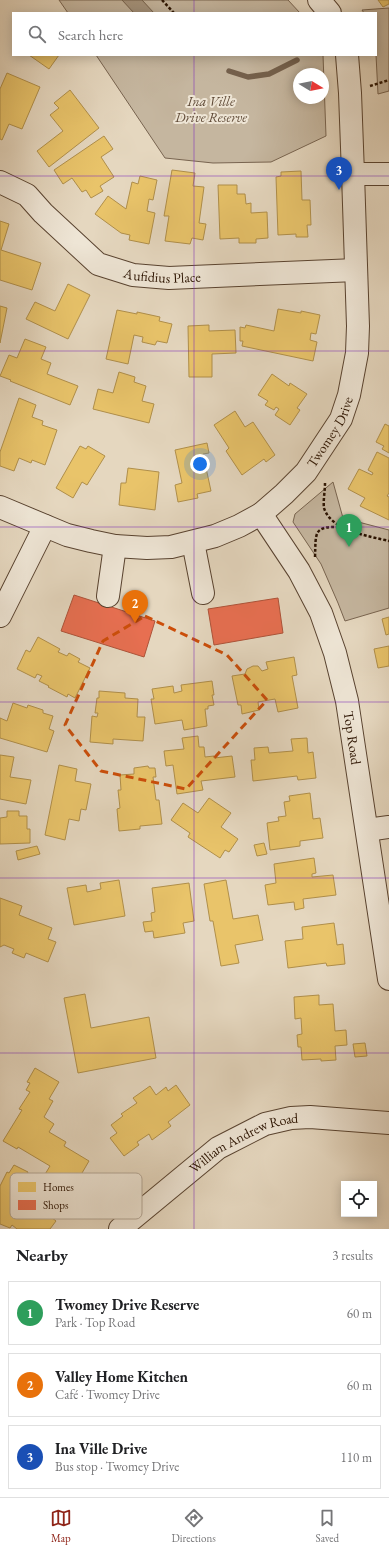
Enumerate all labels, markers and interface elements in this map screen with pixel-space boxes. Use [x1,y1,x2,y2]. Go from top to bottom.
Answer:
search box [12,12,377,56]
icon: search [26,23,48,45]
text: Search here [58,25,123,44]
north arrow [293,68,329,104]
park label: Ina Ville Drive Reserve [174,92,247,126]
pin: 3 [326,157,352,190]
street label: Aufidius Place [120,263,202,287]
street label: Twomey Drive [303,394,357,471]
your location [190,454,210,474]
pin: 1 [336,514,362,547]
pin: 2 [122,590,148,623]
street label: Top Road [340,710,366,767]
street label: William Andrew Road [185,1109,300,1177]
legend [10,1173,142,1219]
text: Homes [43,1180,74,1194]
map controls [341,1181,377,1217]
button: locate [341,1181,377,1217]
text: Shops [43,1198,69,1212]
text: Nearby [16,1244,68,1266]
text: 3 results [332,1247,373,1264]
text: Twomey Drive Reserve [55,1295,199,1314]
text: 1 [27,1305,33,1322]
text: 60 m [347,1305,372,1322]
text: Park · Top Road [55,1314,135,1331]
text: Valley Home Kitchen [55,1367,188,1386]
text: 2 [27,1377,33,1394]
text: 60 m [347,1377,372,1394]
text: Café · Twomey Drive [55,1386,160,1403]
text: Ina Ville Drive [55,1439,147,1458]
text: 3 [27,1449,33,1466]
text: 110 m [341,1449,372,1466]
text: Bus stop · Twomey Drive [55,1458,179,1475]
tab: Map [50,1507,72,1545]
tab: Directions [172,1507,216,1545]
tab: Saved [316,1507,339,1545]

